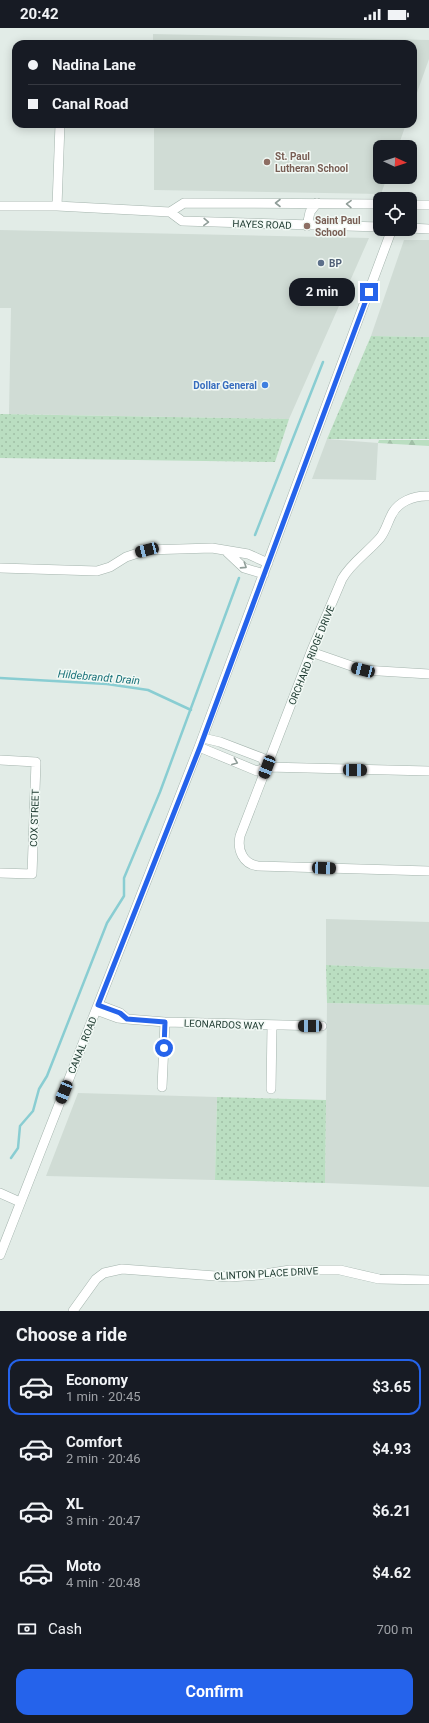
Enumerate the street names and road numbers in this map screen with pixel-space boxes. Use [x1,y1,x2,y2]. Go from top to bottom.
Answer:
street label: HAYES ROAD [232,218,292,231]
street label: ORCHARD RIDGE DRIVE [286,604,337,707]
street label: COX STREET [28,789,41,847]
street label: CANAL ROAD [66,1015,99,1075]
street label: LEONARDOS WAY [184,1018,264,1031]
street label: CLINTON PLACE DRIVE [214,1265,319,1282]

